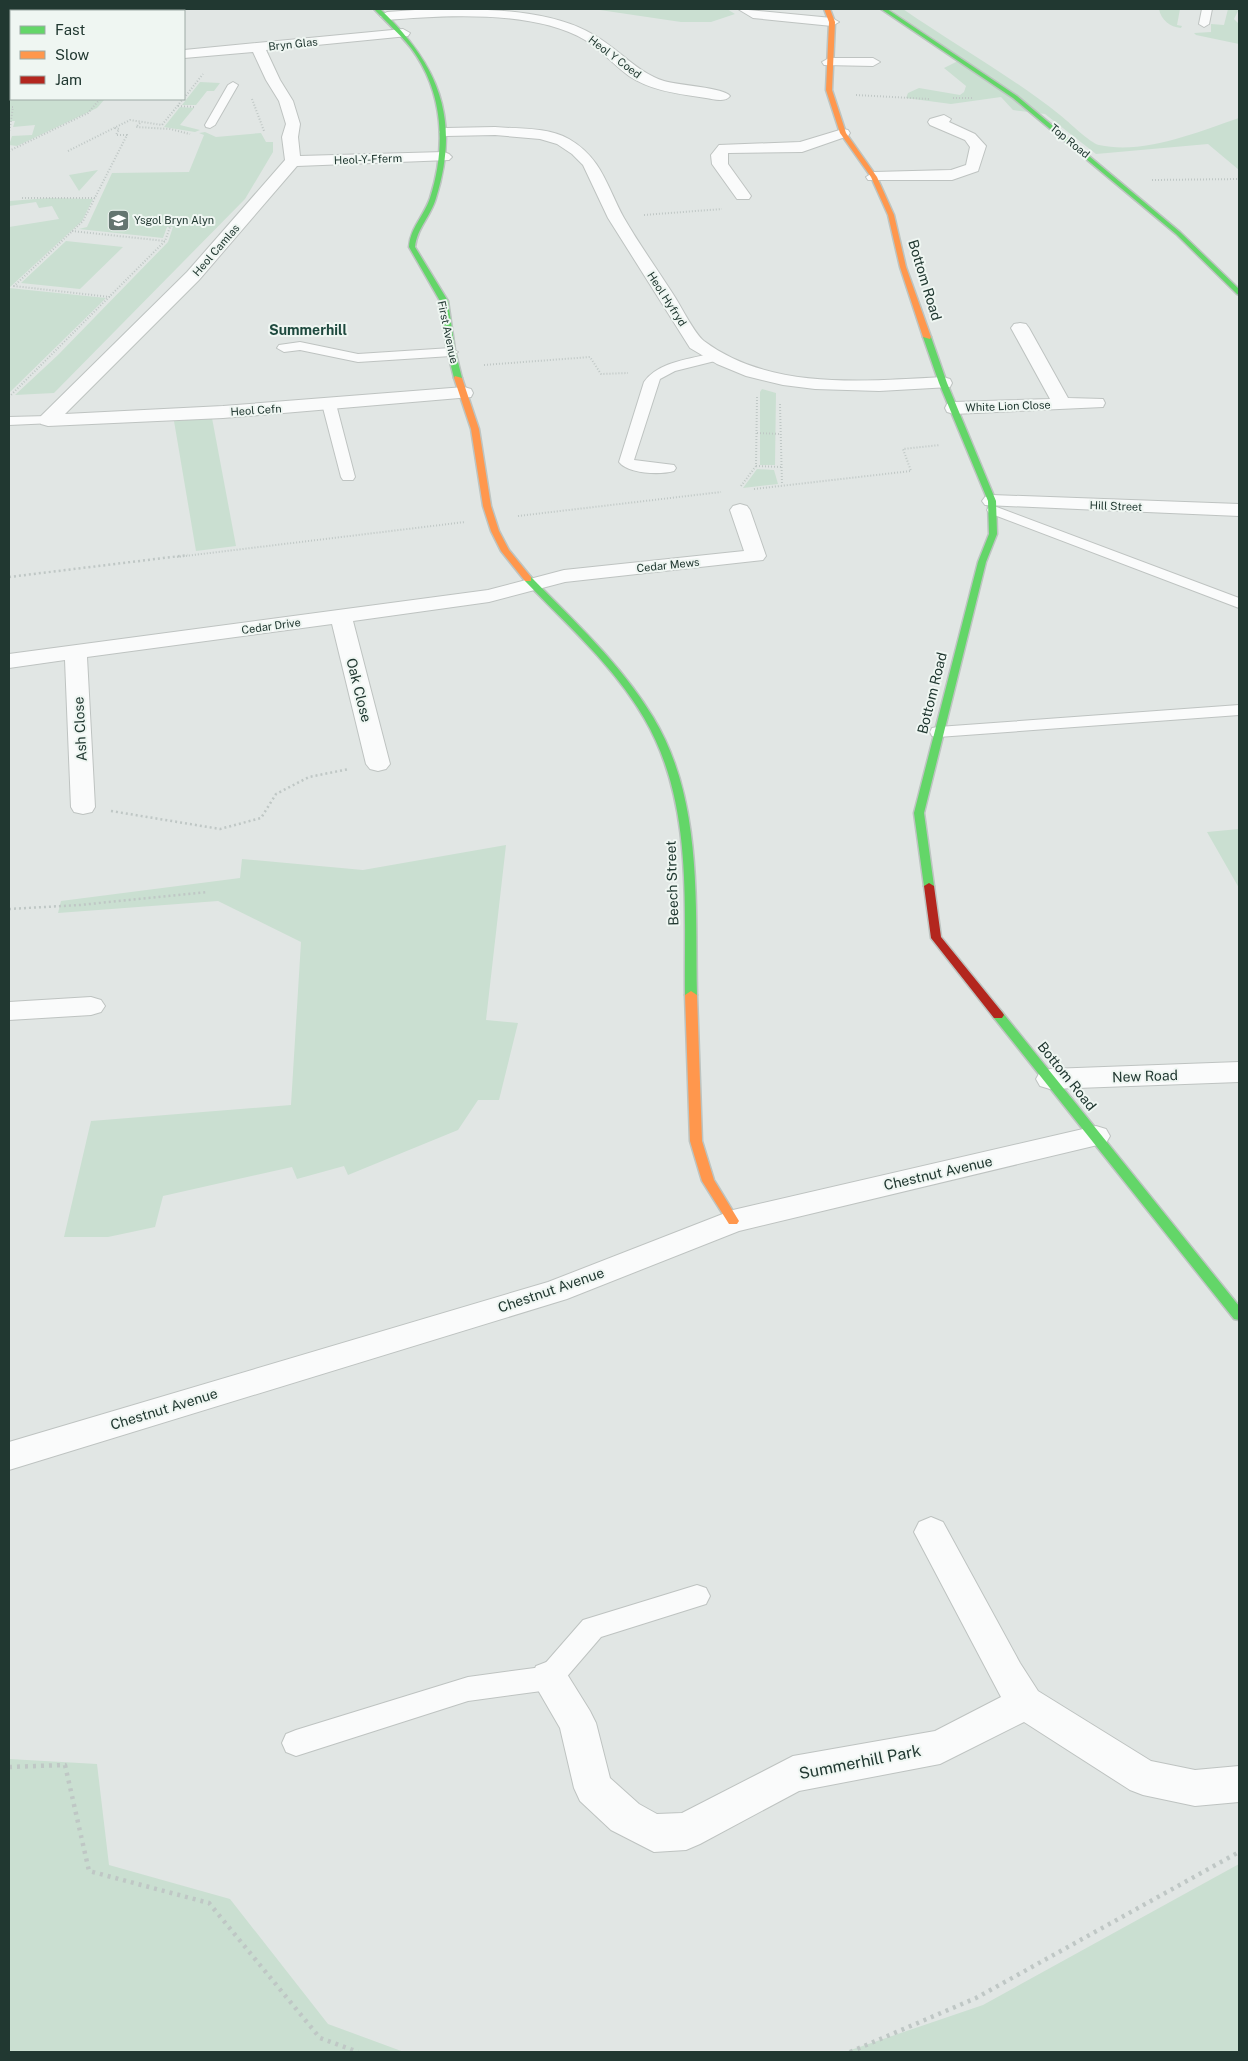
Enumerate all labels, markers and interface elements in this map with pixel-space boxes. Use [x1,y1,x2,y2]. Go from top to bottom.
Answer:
legend [10,10,185,100]
text: Fast [55,21,85,38]
street label: Heol Y Coed [586,33,644,81]
street label: Bryn Glas [268,35,319,53]
text: Slow [55,46,90,63]
text: Jam [55,71,82,88]
street label: Top Road [1048,121,1092,161]
street label: Heol-Y-Fferm [334,152,402,166]
school or university icon: Ysgol Bryn Alyn [106,208,130,232]
place label: Ysgol Bryn Alyn [134,214,214,226]
street label: Heol Camlas [190,221,242,278]
street label: Bottom Road [905,238,945,322]
street label: Heol Hyfryd [645,270,689,328]
street label: First Avenue [436,300,460,364]
district label: Summerhill [269,322,347,338]
street label: White Lion Close [965,399,1051,413]
street label: Heol Cefn [230,402,282,418]
street label: Hill Street [1090,499,1142,513]
street label: Cedar Mews [636,556,701,574]
street label: Cedar Drive [241,616,301,636]
street label: Bottom Road [914,650,950,736]
street label: Oak Close [343,656,375,724]
street label: Ash Close [70,696,90,762]
street label: Beech Street [663,840,681,926]
street label: Bottom Road [1034,1038,1100,1114]
street label: New Road [1112,1067,1178,1085]
street label: Chestnut Avenue [882,1153,994,1193]
street label: Chestnut Avenue [496,1264,606,1316]
street label: Chestnut Avenue [109,1385,220,1433]
street label: Summerhill Park [797,1741,923,1783]

